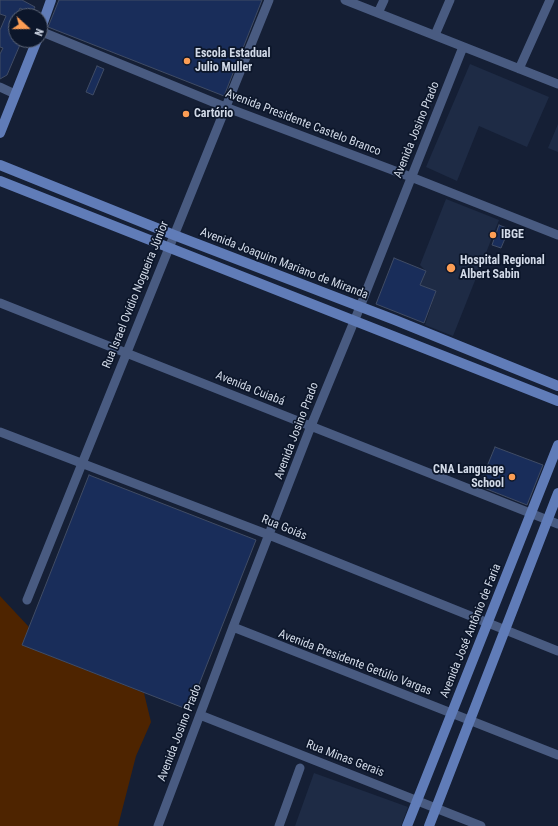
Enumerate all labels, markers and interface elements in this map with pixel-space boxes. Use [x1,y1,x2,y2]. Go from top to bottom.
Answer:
north arrow [8,8,48,48]
text: N [31,27,46,38]
place label: Escola Estadual Julio Muller [195,47,270,75]
marker: Escola Estadual Julio Muller [182,56,192,66]
street label: Avenida Josino Prado [391,80,443,180]
street label: Avenida Presidente Castelo Branco [223,87,383,159]
place label: Cartório [194,107,233,121]
marker: Cartório [181,109,191,119]
street label: Rua Israel Ovídio Nogueira Júnior [100,219,172,371]
street label: Avenida Joaquim Mariano de Miranda [198,225,370,303]
place label: IBGE [501,228,524,242]
marker: IBGE [488,230,498,240]
place label: Hospital Regional Albert Sabin [460,254,545,282]
marker: Hospital Regional Albert Sabin [445,262,457,274]
street label: Avenida Cuiabá [213,369,287,409]
street label: Avenida Josino Prado [272,380,322,482]
place label: CNA Language School [433,463,504,491]
marker: CNA Language School [507,472,517,482]
street label: Rua Goiás [259,512,309,544]
street label: Avenida José Antônio de Faria [437,562,505,700]
street label: Avenida Presidente Getúlio Vargas [276,627,434,699]
street label: Avenida Josino Prado [155,682,205,784]
street label: Rua Minas Gerais [304,738,386,780]

